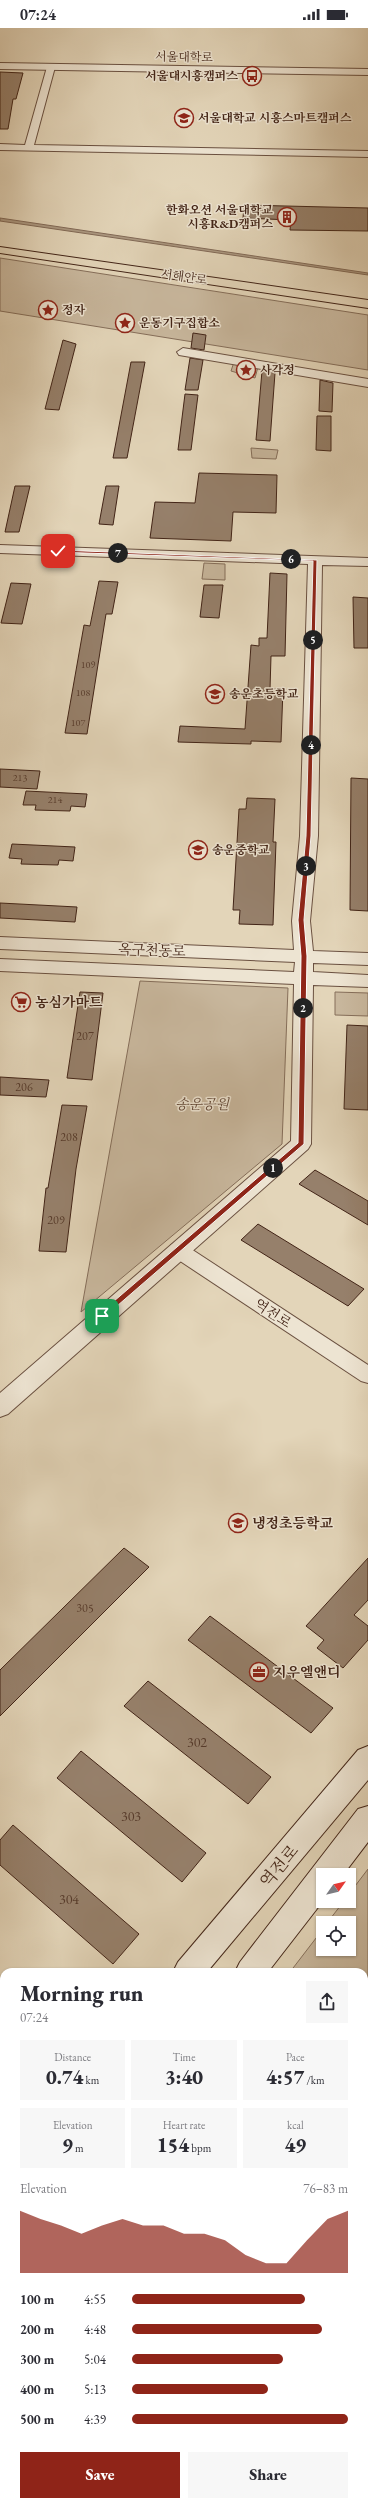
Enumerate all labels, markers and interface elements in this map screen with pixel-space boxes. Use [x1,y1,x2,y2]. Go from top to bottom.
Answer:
text: 07:24 [20,5,56,24]
street label: 서울대학로 [155,48,214,66]
bus stop icon: 서울대시흥캠퍼스 [241,65,263,87]
place label: 서울대시흥캠퍼스 [145,68,238,84]
school or university icon: 서울대학교 시흥스마트캠퍼스 [173,107,195,129]
place label: 서울대학교 시흥스마트캠퍼스 [198,110,352,126]
place label: 한화오션 서울대학교 시흥R&D캠퍼스 [166,202,273,232]
building icon: 한화오션 서울대학교 시흥R&D캠퍼스 [276,206,298,228]
street label: 서해안로 [160,266,208,288]
place icon: 정자 [37,299,59,321]
place label: 정자 [62,302,86,318]
place icon: 운동기구집합소 [114,312,136,334]
place label: 운동기구집합소 [139,315,221,331]
place icon: 사각정 [235,359,257,381]
place label: 사각정 [260,362,295,378]
pin [41,534,75,568]
icon: check [47,540,69,562]
pin: 7 [108,543,128,563]
text: 7 [115,546,121,560]
pin: 6 [281,549,301,569]
text: 6 [288,552,294,566]
pin: 5 [303,630,323,650]
text: 5 [310,633,316,647]
house number: 109 [81,658,95,671]
school or university icon: 송운초등학교 [204,683,226,705]
house number: 108 [76,686,90,699]
place label: 송운초등학교 [229,686,299,702]
house number: 107 [71,716,85,729]
pin: 4 [301,735,321,755]
text: 4 [308,738,314,752]
house number: 213 [13,771,27,784]
house number: 214 [48,793,62,806]
school or university icon: 송운중학교 [187,839,209,861]
place label: 송운중학교 [212,842,270,858]
pin: 3 [296,856,316,876]
text: 3 [303,859,309,873]
street label: 옥구천동로 [118,940,187,960]
supermarket icon: 농심가마트 [10,991,32,1013]
place label: 농심가마트 [35,993,103,1011]
pin: 2 [293,998,313,1018]
text: 2 [300,1001,306,1015]
house number: 207 [76,1028,94,1044]
house number: 206 [15,1079,33,1095]
park label: 송운공원 [175,1095,231,1113]
house number: 208 [60,1129,78,1145]
pin: 1 [263,1158,283,1178]
text: 1 [270,1161,276,1175]
house number: 209 [47,1212,65,1228]
street label: 역전로 [251,1294,295,1332]
pin [85,1299,119,1333]
icon: arrive [91,1305,113,1327]
school or university icon: 냉정초등학교 [227,1512,249,1534]
place label: 냉정초등학교 [252,1514,334,1532]
house number: 305 [76,1600,94,1616]
office icon: 지우엘앤디 [248,1661,270,1683]
place label: 지우엘앤디 [273,1663,341,1681]
house number: 302 [187,1733,207,1751]
house number: 303 [121,1807,141,1825]
street label: 역전로 [255,1840,304,1892]
north arrow [316,1868,356,1908]
map controls [316,1868,356,1956]
house number: 304 [59,1890,79,1908]
button: locate [316,1916,356,1956]
text: Morning run [20,1979,144,2008]
button: share [306,1981,348,2023]
text: 07:24 [20,2009,48,2026]
text: Distance [54,2050,91,2064]
text: Time [173,2050,195,2064]
text: Pace [286,2050,305,2064]
text: 0.74 [46,2064,83,2090]
text: 3:40 [165,2064,203,2090]
text: 4:57 [266,2064,304,2090]
text: km [83,2073,99,2087]
text: /km [304,2073,325,2087]
text: Elevation [53,2118,92,2132]
text: Heart rate [163,2118,205,2132]
text: kcal [287,2118,304,2132]
text: 9 [62,2132,73,2158]
text: 154 [157,2132,189,2158]
text: 49 [285,2132,306,2158]
text: m [73,2141,83,2155]
text: bpm [189,2141,211,2155]
text: Elevation [20,2180,67,2197]
text: 76–83 m [303,2180,348,2197]
text: 100 m [20,2291,54,2308]
text: 4:55 [84,2291,106,2308]
text: 200 m [20,2321,54,2338]
text: 4:48 [84,2321,106,2338]
text: 300 m [20,2351,54,2368]
text: 5:04 [84,2351,106,2368]
text: 400 m [20,2381,54,2398]
text: 5:13 [84,2381,106,2398]
text: 500 m [20,2411,54,2428]
text: 4:39 [84,2411,106,2428]
button: Save [20,2452,180,2498]
button: Share [188,2452,348,2498]

